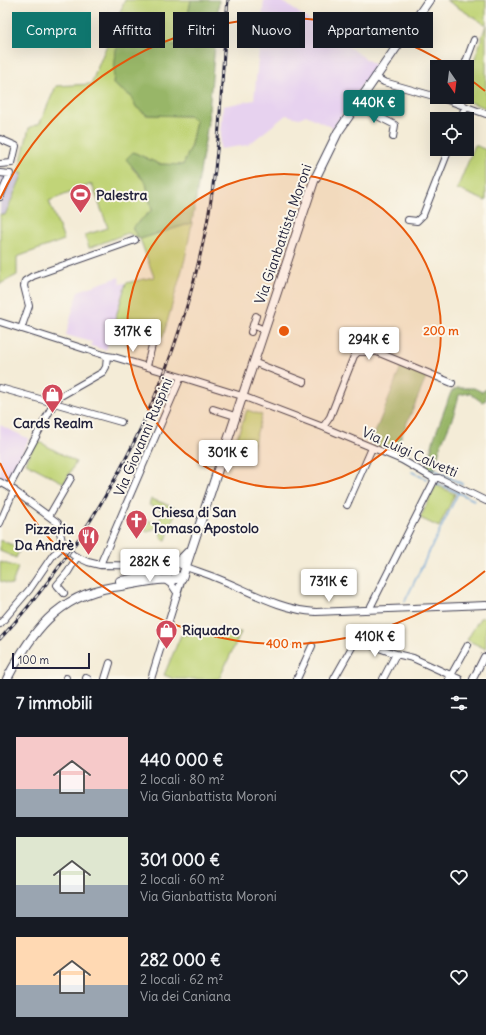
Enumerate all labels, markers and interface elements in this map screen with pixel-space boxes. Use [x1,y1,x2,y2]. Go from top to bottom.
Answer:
chip: Compra [12,12,91,48]
chip: Affitta [99,12,165,48]
chip: Filtri [173,12,229,48]
chip: Nuovo [237,12,305,48]
chip: Appartamento [313,12,433,48]
north arrow [430,60,474,104]
map controls [430,60,474,156]
pin: 440K € [341,90,407,124]
text: 440K € [352,94,396,111]
button: locate [430,112,474,156]
street label: Via Gianbattista Moroni [251,162,315,306]
sports icon: Palestra [67,182,93,215]
place label: Palestra [96,186,147,204]
pin: 317K € [100,319,166,353]
text: 317K € [114,323,152,340]
text: 200 m [423,323,459,338]
centre of rings [277,324,291,338]
pin: 294K € [336,327,402,361]
text: 294K € [348,331,390,348]
street label: Via Giovanni Ruspini [110,375,176,499]
shop icon: Cards Realm [40,382,66,415]
place label: Cards Realm [13,414,94,432]
street label: Via Luigi Calvetti [359,423,461,481]
pin: 301K € [195,440,261,474]
text: 301K € [208,444,248,461]
place label: Chiesa di San Tomaso Apostolo [152,503,259,537]
church icon: Chiesa di San Tomaso Apostolo [124,507,150,540]
place label: Pizzeria Da Andrè [15,520,74,554]
restaurant icon: Pizzeria Da Andrè [76,524,102,557]
pin: 282K € [117,549,183,583]
text: 282K € [129,553,171,570]
pin: 731K € [296,569,362,603]
text: 731K € [310,573,348,590]
shop icon: Riquadro [153,617,179,650]
place label: Riquadro [182,621,240,639]
pin: 410K € [342,624,408,658]
text: 410K € [355,628,395,645]
text: 400 m [266,636,303,651]
scale bar [12,651,90,670]
text: 100 m [18,653,49,667]
text: 7 immobili [16,692,92,714]
icon: filters [448,692,470,714]
text: 440 000 € [140,749,223,771]
icon: home [48,753,96,801]
icon: heart [448,766,470,788]
text: 2 locali · 80 m² [140,771,225,788]
text: Via Gianbattista Moroni [140,788,277,805]
text: 301 000 € [140,849,220,871]
icon: home [48,853,96,901]
icon: heart [448,866,470,888]
text: 2 locali · 60 m² [140,871,225,888]
text: Via Gianbattista Moroni [140,888,277,905]
text: 282 000 € [140,949,221,971]
icon: home [48,953,96,1001]
icon: heart [448,966,470,988]
text: 2 locali · 62 m² [140,971,223,988]
text: Via dei Caniana [140,988,231,1005]

